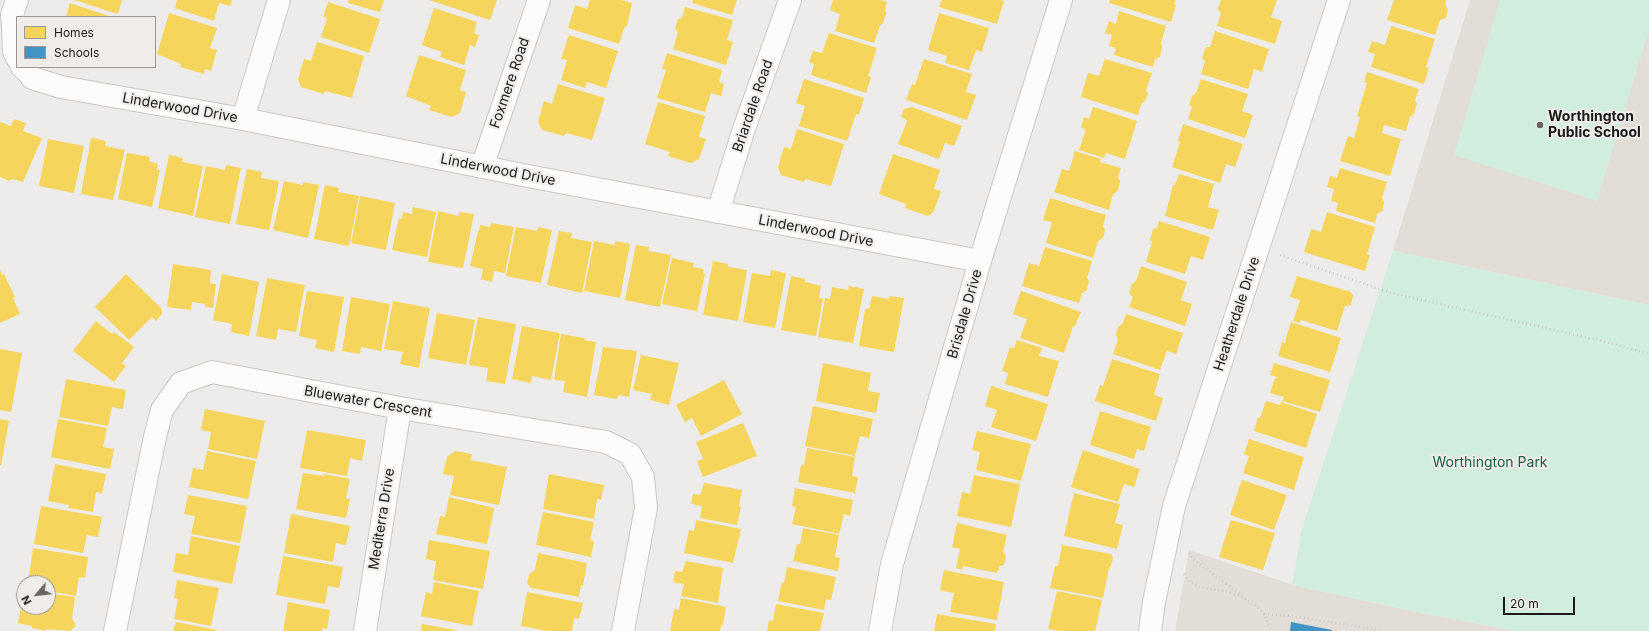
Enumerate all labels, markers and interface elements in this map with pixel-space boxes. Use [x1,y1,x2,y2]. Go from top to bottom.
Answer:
legend [16,16,156,68]
text: Homes [54,25,94,40]
street label: Foxmere Road [487,35,533,131]
text: Schools [54,45,99,60]
street label: Briardale Road [729,58,777,154]
street label: Linderwood Drive [121,90,239,126]
place label: Worthington Public School [1548,109,1641,142]
marker: Worthington Public School [1535,120,1545,130]
street label: Linderwood Drive [439,151,557,189]
street label: Linderwood Drive [757,212,875,250]
street label: Heatherdale Drive [1211,255,1263,373]
street label: Brisdale Drive [944,267,986,361]
street label: Bluewater Crescent [303,382,433,422]
park label: Worthington Park [1432,455,1548,471]
street label: Mediterra Drive [366,467,398,571]
north arrow [16,575,56,615]
scale bar [1505,589,1577,615]
text: N [18,593,34,607]
text: 20 m [1510,596,1539,611]

